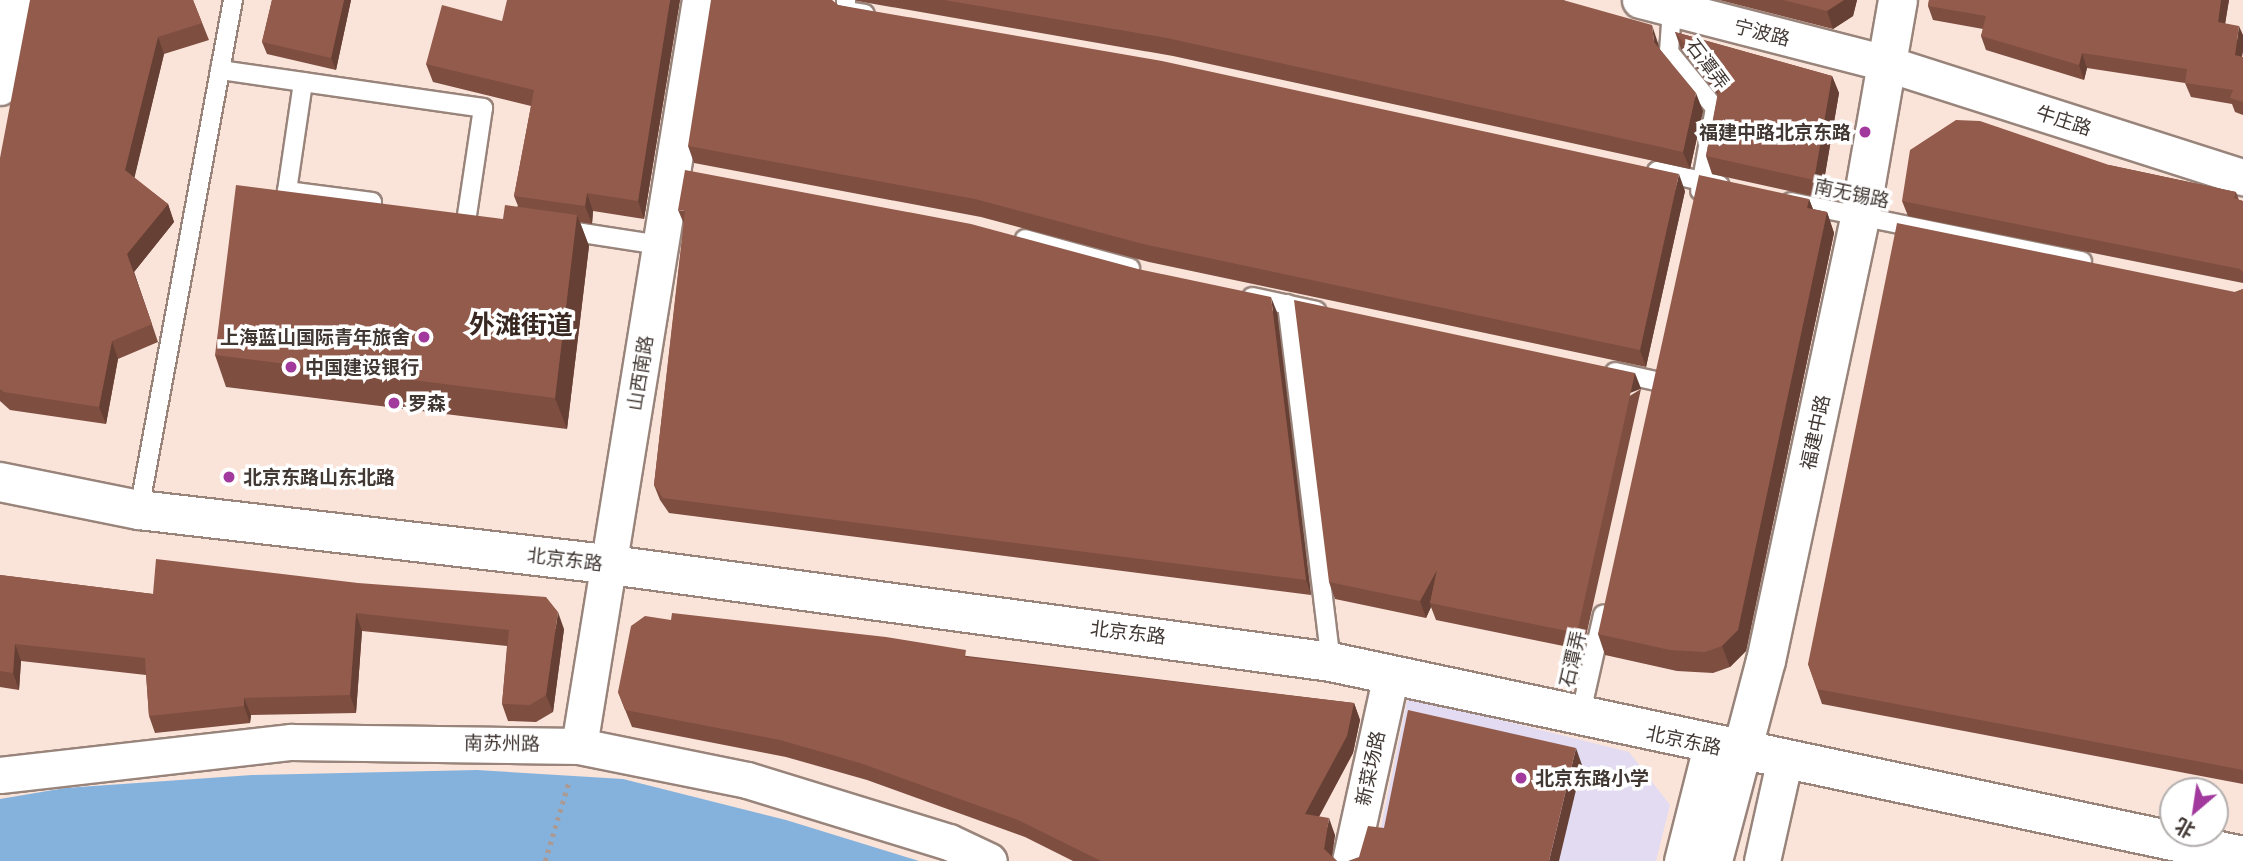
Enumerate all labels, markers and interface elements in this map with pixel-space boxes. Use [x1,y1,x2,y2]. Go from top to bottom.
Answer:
street label: 宁波路 [1732,14,1792,50]
street label: 石潭弄 [1682,34,1734,94]
street label: 牛庄路 [2033,100,2095,140]
place label: 福建中路北京东路 [1699,121,1851,143]
marker: 福建中路北京东路 [1857,124,1873,140]
street label: 南无锡路 [1812,174,1892,212]
district label: 外滩街道 [469,308,573,340]
place label: 上海蓝山国际青年旅舍 [220,326,410,348]
marker: 上海蓝山国际青年旅舍 [416,329,432,345]
street label: 山西南路 [623,334,657,412]
place label: 中国建设银行 [305,356,419,378]
marker: 中国建设银行 [283,359,299,375]
place label: 罗森 [408,392,446,414]
street label: 福建中路 [1796,392,1834,472]
marker: 罗森 [386,395,402,411]
place label: 北京东路山东北路 [243,466,395,488]
marker: 北京东路山东北路 [221,469,237,485]
street label: 北京东路 [526,543,604,575]
street label: 北京东路 [1089,616,1167,648]
street label: 石潭弄 [1554,629,1590,689]
street label: 北京东路 [1644,721,1724,759]
street label: 新菜场路 [1351,728,1389,808]
street label: 南苏州路 [464,731,540,755]
place label: 北京东路小学 [1535,767,1649,789]
marker: 北京东路小学 [1513,770,1529,786]
north arrow [2159,777,2229,847]
text: 北 [2171,814,2198,844]

